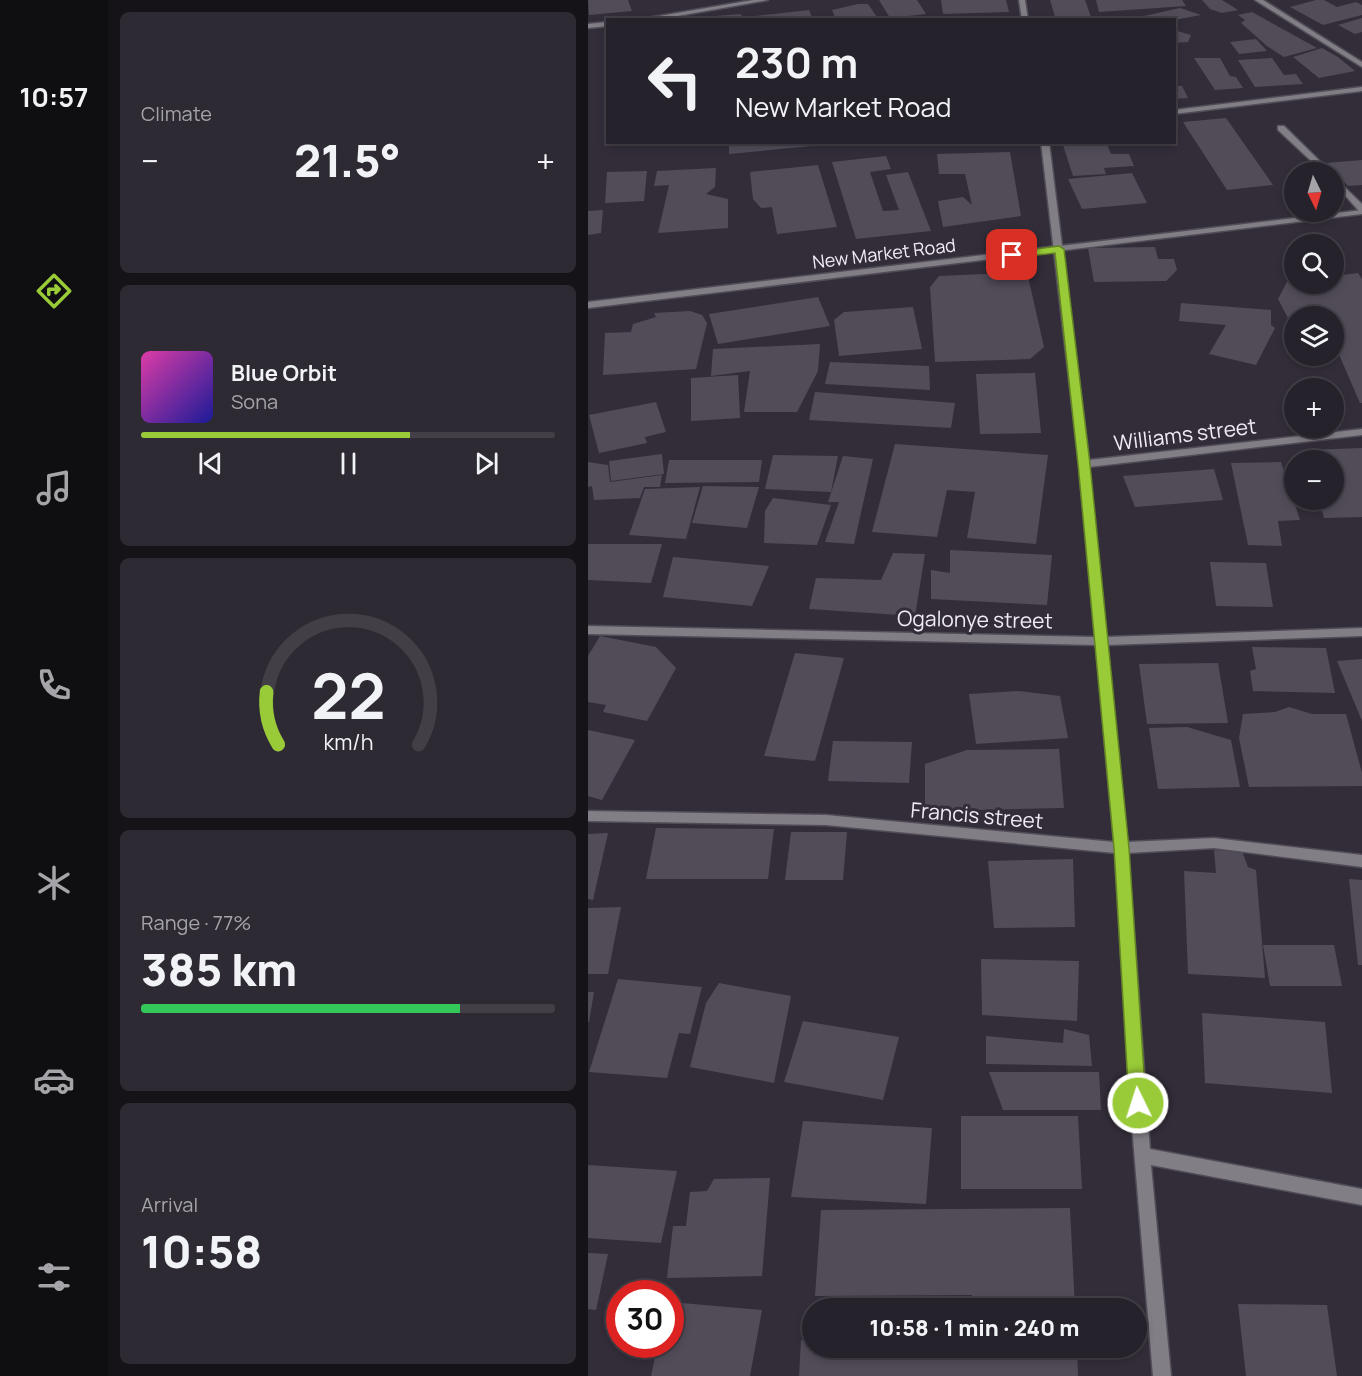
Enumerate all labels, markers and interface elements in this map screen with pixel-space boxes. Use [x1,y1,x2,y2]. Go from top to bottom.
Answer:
text: 230 m [735,33,858,91]
icon: left [636,42,714,120]
text: 10:57 [19,78,89,115]
text: New Market Road [735,88,951,125]
text: Climate [141,100,212,127]
text: 21.5° [294,129,401,191]
text: − [141,138,159,183]
text: + [536,138,555,183]
north arrow [1284,162,1344,222]
map controls [1284,162,1344,510]
pin [986,229,1037,280]
street label: New Market Road [811,232,957,274]
button: search [1284,234,1344,294]
icon: arrive [995,238,1028,271]
icon: directions [33,270,75,312]
button: layers [1284,306,1344,366]
text: Blue Orbit [231,358,337,388]
button: + [1284,378,1344,438]
text: Sona [231,388,278,415]
street label: Williams street [1112,411,1258,457]
icon: previous [194,447,227,480]
icon: pause [332,447,365,480]
icon: next [470,447,503,480]
button: − [1284,450,1344,510]
icon: music [33,467,75,509]
street label: Ogalonye street [897,604,1053,634]
text: 22 [311,652,385,738]
icon: phone [33,664,75,706]
text: km/h [323,727,373,756]
street label: Francis street [910,795,1044,835]
icon: climate [33,862,75,904]
text: Range · 77% [141,909,251,936]
text: 385 km [141,938,297,1000]
icon: car [33,1059,75,1101]
position arrow [1106,1071,1170,1135]
text: Arrival [141,1191,198,1218]
text: 10:58 [141,1220,262,1282]
icon: filters [33,1256,75,1298]
speed limit sign: 30 [606,1280,684,1358]
text: 10:58 · 1 min · 240 m [869,1313,1080,1343]

